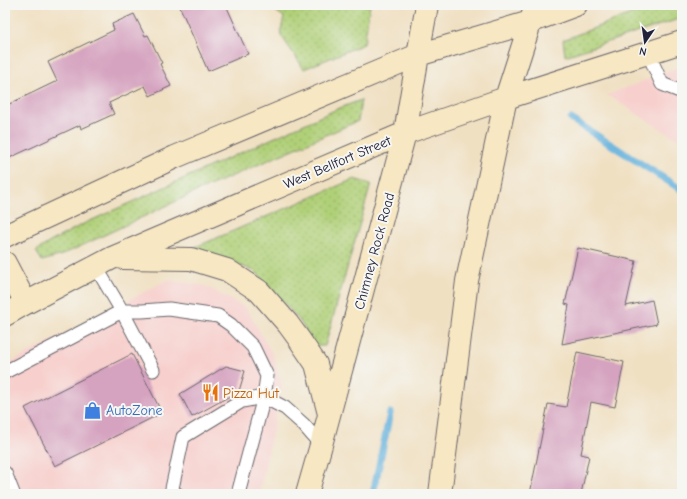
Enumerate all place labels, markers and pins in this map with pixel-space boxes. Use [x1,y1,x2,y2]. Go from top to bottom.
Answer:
restaurant icon: Pizza Hut [200,383,220,403]
place label: Pizza Hut [223,385,280,402]
shop icon: AutoZone [83,400,103,420]
place label: AutoZone [106,402,163,419]

